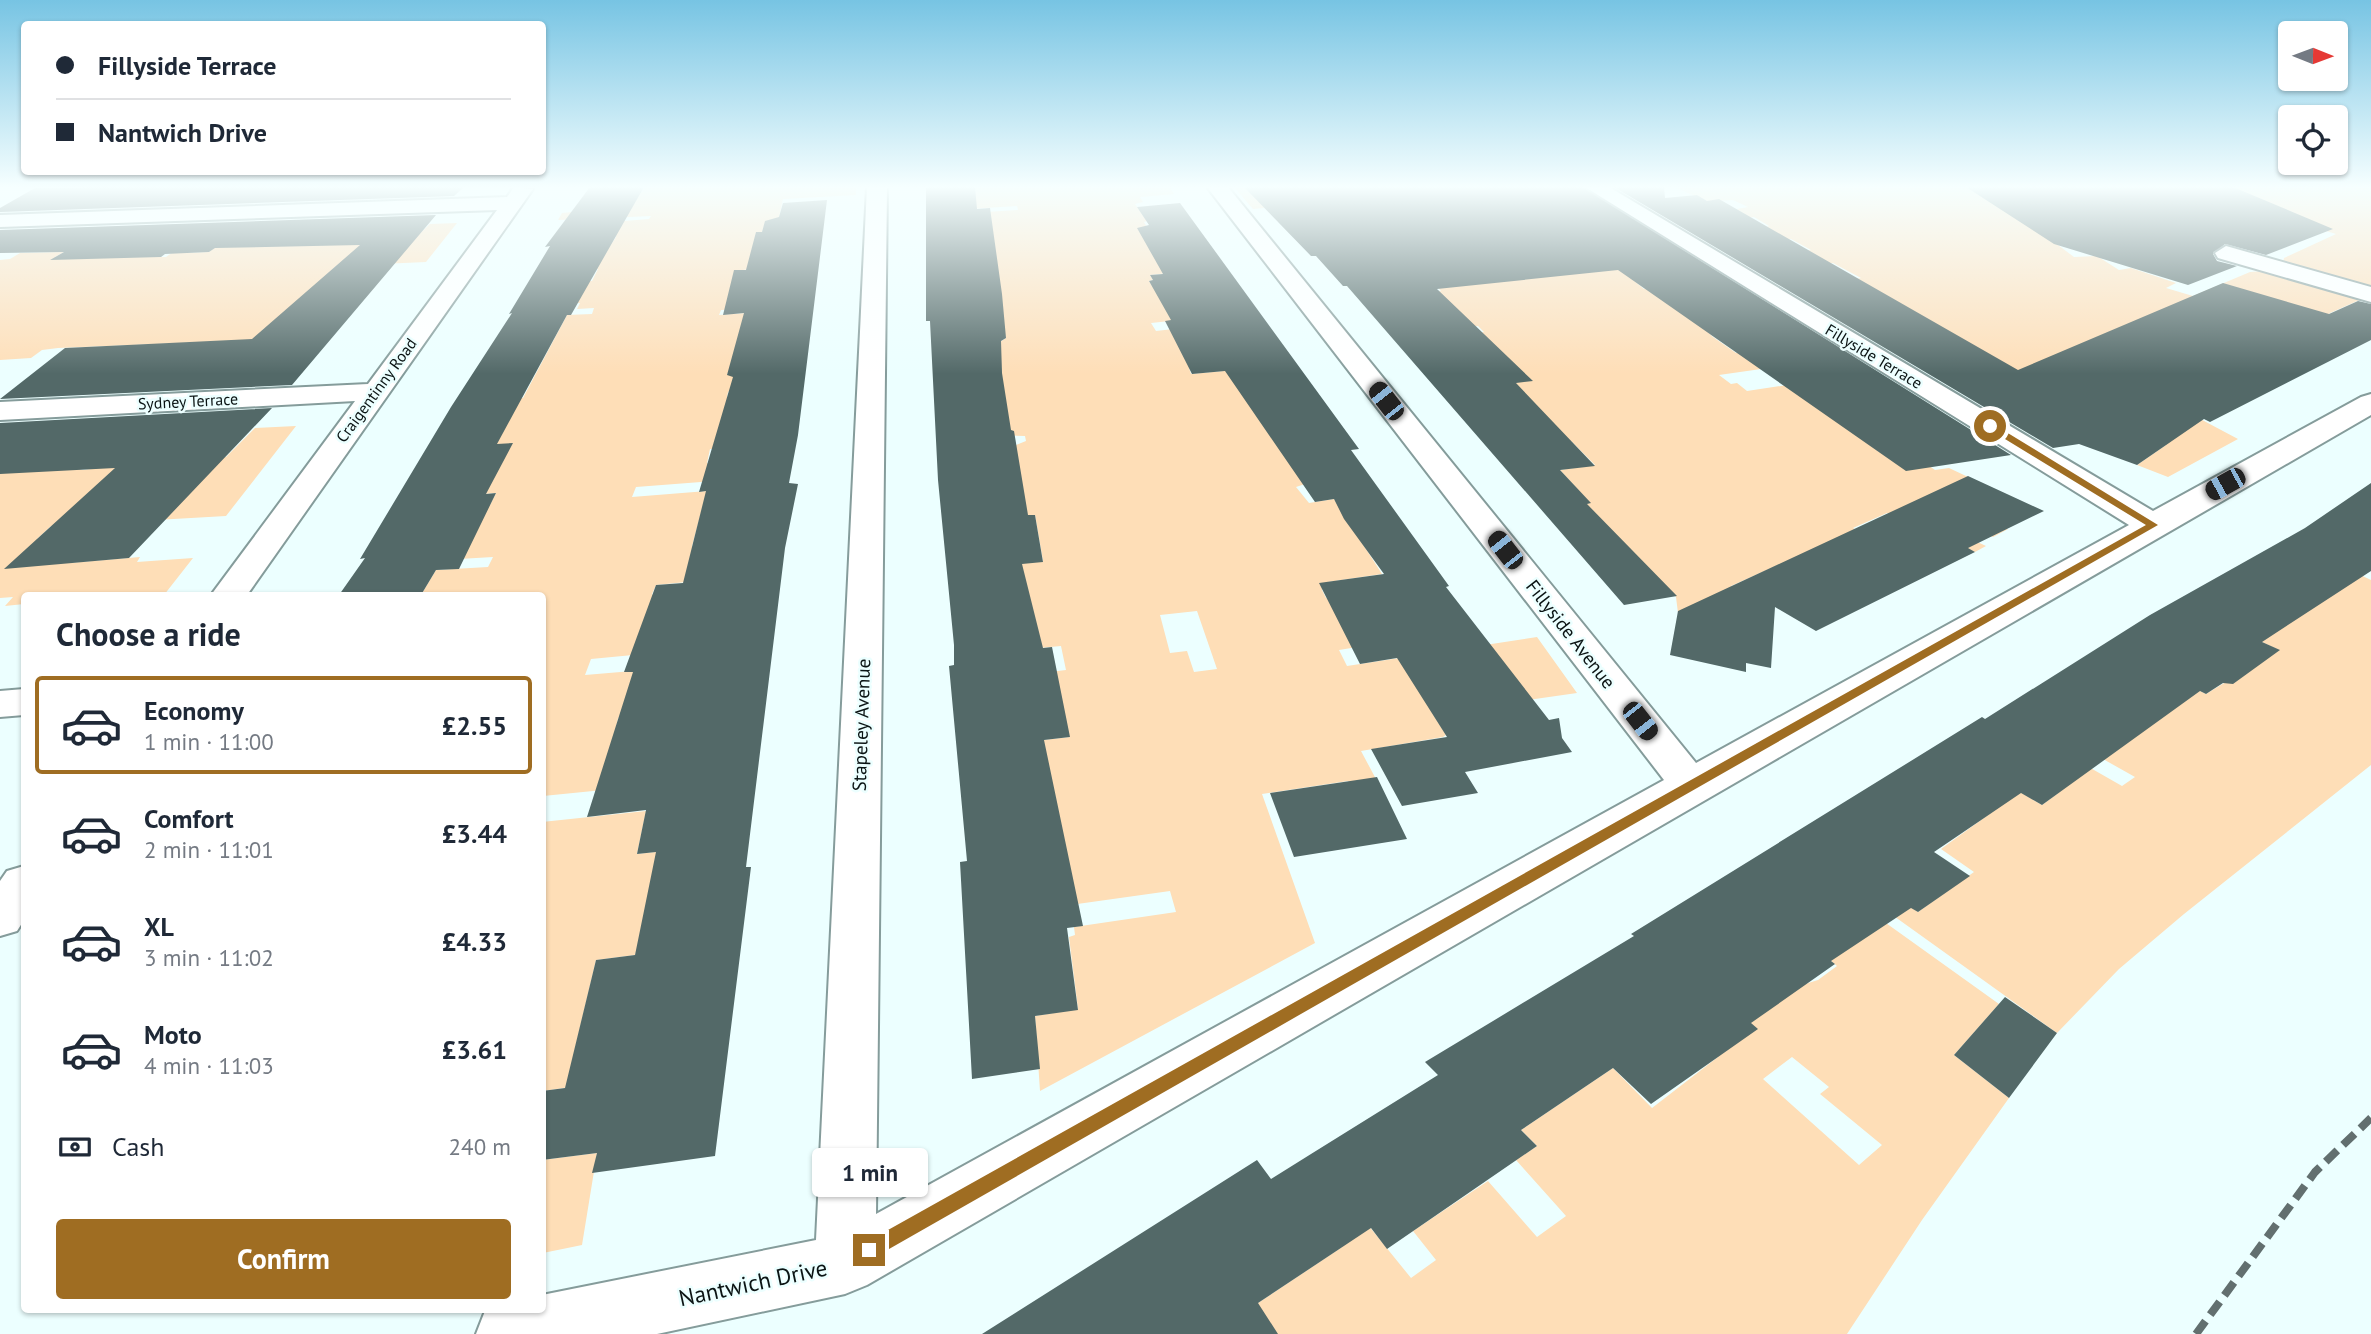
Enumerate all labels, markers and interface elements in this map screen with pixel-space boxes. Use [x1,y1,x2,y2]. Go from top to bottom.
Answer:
north arrow [2278,21,2348,91]
map controls [2278,21,2348,175]
text: Fillyside Terrace [98,49,277,82]
button: locate [2278,105,2348,175]
text: Nantwich Drive [98,116,267,149]
street label: Fillyside Terrace [1822,319,1926,393]
street label: Craigentinny Road [331,334,421,446]
car [1365,378,1408,424]
street label: Sydney Terrace [137,388,239,414]
route start [1974,410,2006,442]
car [2202,465,2249,503]
car [1484,527,1527,573]
street label: Fillyside Avenue [1521,575,1621,693]
text: Choose a ride [56,613,241,655]
street label: Stapeley Avenue [847,658,875,792]
icon: car [60,694,123,757]
text: Economy [144,694,244,727]
car [1619,698,1662,744]
text: £2.55 [442,709,507,742]
text: 1 min · 11:00 [144,727,274,756]
icon: car [60,802,123,865]
text: Comfort [144,802,234,835]
text: £3.44 [442,817,507,850]
text: 2 min · 11:01 [144,835,274,864]
icon: car [60,910,123,973]
text: XL [144,910,174,943]
text: £4.33 [442,925,507,958]
text: 3 min · 11:02 [144,943,274,972]
icon: car [60,1018,123,1081]
text: Moto [144,1018,202,1051]
text: £3.61 [442,1033,507,1066]
text: 4 min · 11:03 [144,1051,274,1080]
icon: cash [56,1128,94,1166]
text: Cash [112,1130,164,1163]
text: 240 m [449,1132,511,1161]
callout: 1 min [811,1148,927,1198]
text: 1 min [842,1158,898,1187]
button: Confirm [56,1219,511,1299]
route end [853,1234,885,1266]
street label: Nantwich Drive [676,1253,830,1312]

